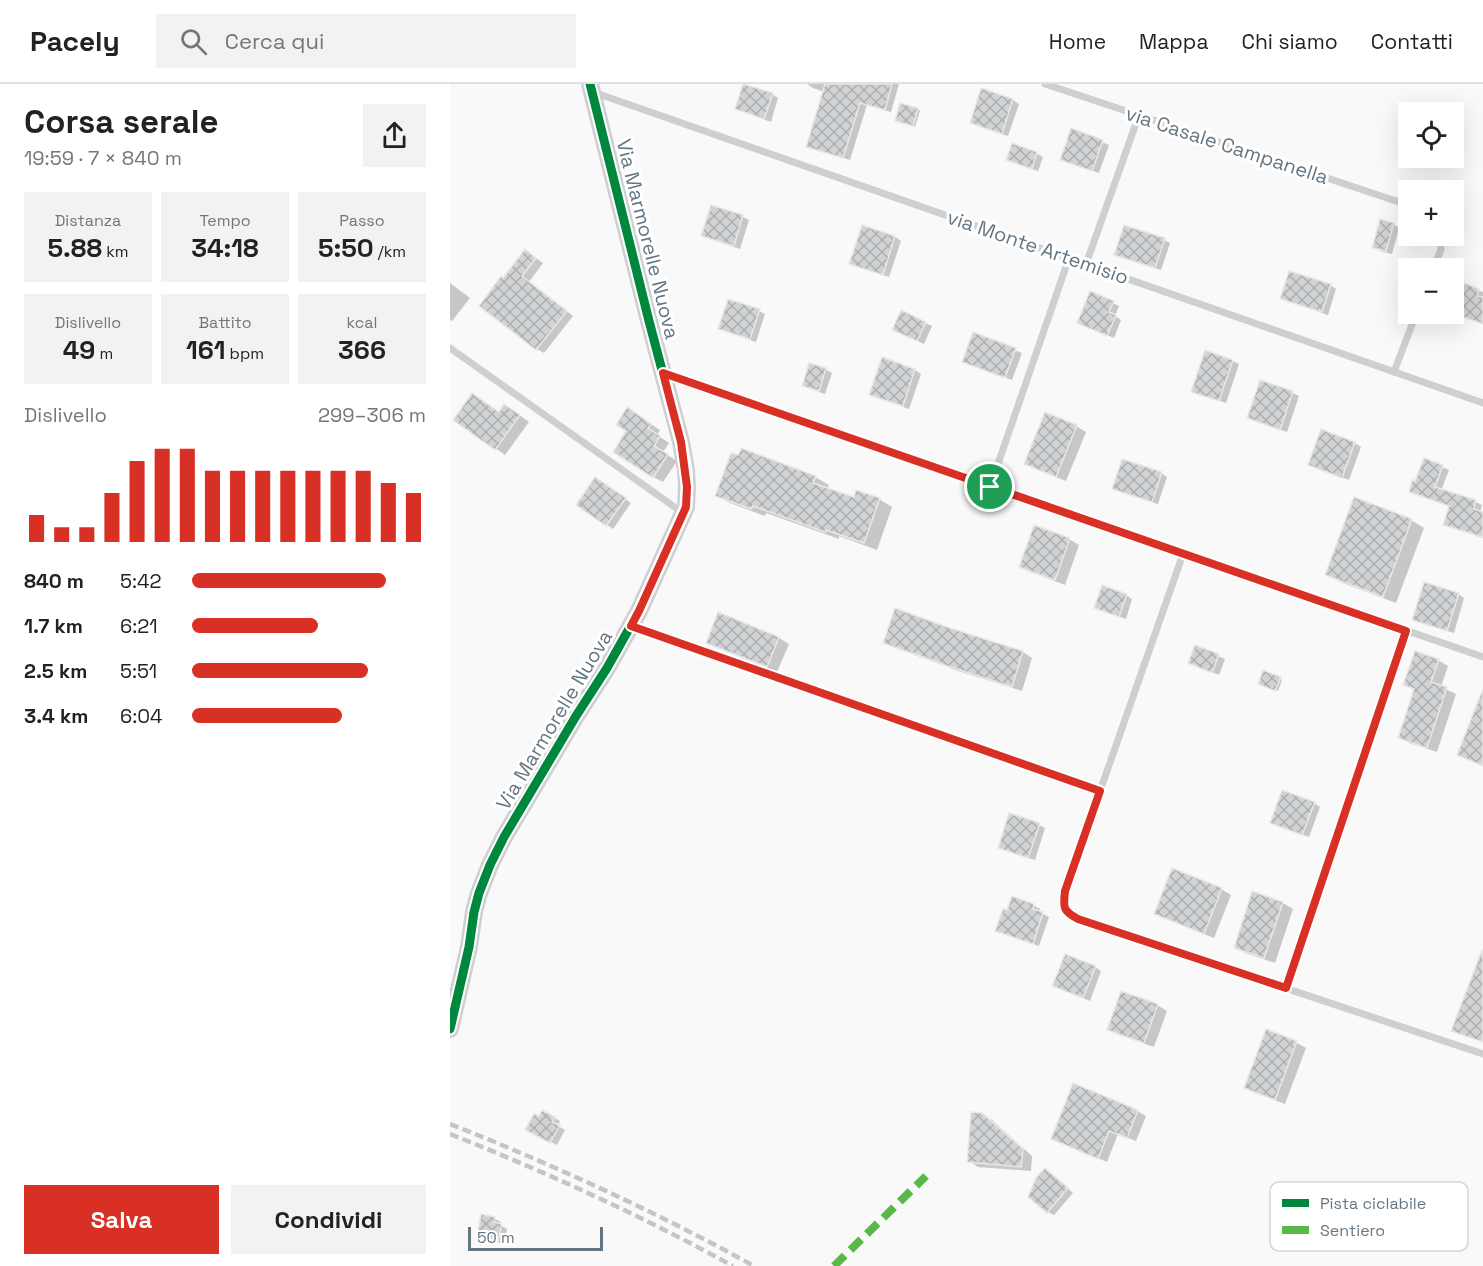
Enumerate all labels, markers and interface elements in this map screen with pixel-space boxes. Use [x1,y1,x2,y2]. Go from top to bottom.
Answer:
search box [156,14,576,68]
text: Pacely [30,23,120,59]
icon: search [177,25,210,58]
text: Cerca qui [225,27,324,55]
text: Home [1049,28,1106,55]
text: Mappa [1139,28,1208,55]
text: Chi siamo [1241,28,1338,55]
text: Contatti [1371,28,1453,55]
street label: via Casale Campanella [1122,100,1332,190]
text: Corsa serale [24,101,219,143]
map controls [1398,102,1464,324]
button: locate [1398,102,1464,168]
button: share [363,104,426,167]
street label: Via Marmorelle Nuova [611,136,685,342]
text: 19:59 · 7 × 840 m [24,145,182,171]
button: + [1398,180,1464,246]
street label: via Monte Artemisio [944,204,1132,290]
text: Distanza [55,210,121,231]
text: Tempo [199,210,251,231]
text: Passo [339,210,385,231]
text: 5.88 [47,231,102,265]
text: 34:18 [191,231,259,265]
text: 5:50 [318,231,374,265]
text: km [102,241,129,262]
text: /km [374,241,406,262]
button: − [1398,258,1464,324]
text: Dislivello [55,312,121,333]
text: Battito [198,312,252,333]
text: kcal [347,312,377,333]
text: 49 [63,333,95,367]
text: 161 [186,333,225,367]
text: 366 [338,333,386,367]
text: m [95,343,113,364]
text: bpm [225,343,264,364]
text: Dislivello [24,402,107,428]
text: 299–306 m [318,402,426,428]
pin [964,461,1015,512]
icon: arrive [973,470,1006,503]
text: 840 m [24,568,84,594]
text: 5:42 [120,568,162,594]
text: 1.7 km [24,613,83,639]
text: 6:21 [120,613,158,639]
street label: Via Marmorelle Nuova [490,625,618,815]
text: 2.5 km [24,658,87,684]
text: 5:51 [120,658,157,684]
text: 3.4 km [24,703,88,729]
text: 6:04 [120,703,163,729]
legend [1270,1182,1468,1251]
button: Salva [24,1185,219,1254]
button: Condividi [231,1185,426,1254]
text: Pista ciclabile [1320,1193,1426,1214]
text: Sentiero [1320,1220,1385,1241]
scale bar [468,1224,603,1252]
text: 50 m [477,1227,515,1248]

